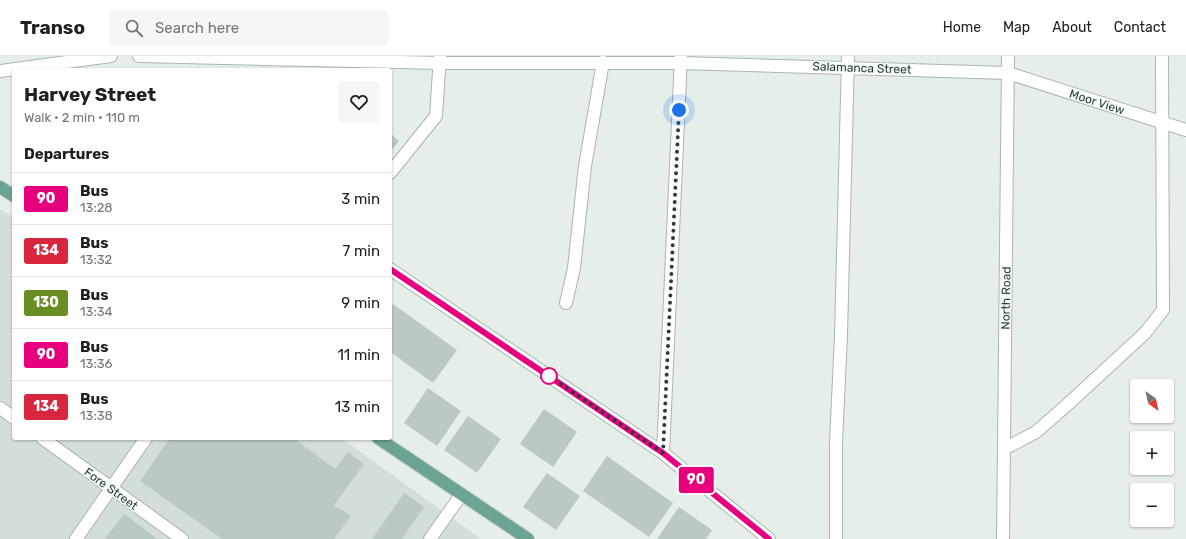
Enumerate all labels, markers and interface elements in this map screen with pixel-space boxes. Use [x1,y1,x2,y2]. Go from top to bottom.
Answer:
search box [109,10,389,46]
text: Transo [20,16,85,39]
icon: search [123,17,145,39]
text: Search here [155,19,239,37]
text: Home [943,19,981,36]
text: Map [1003,19,1030,36]
text: About [1052,19,1092,36]
text: Contact [1114,19,1166,36]
street label: Salamanca Street [812,59,912,77]
button: heart [338,81,380,123]
text: Harvey Street [24,83,156,106]
street label: Moor View [1068,87,1127,118]
your location [669,100,689,120]
text: Walk · 2 min · 110 m [24,110,140,125]
text: Departures [24,145,109,163]
text: Bus [80,182,108,200]
text: 90 [37,190,55,207]
text: 3 min [341,190,380,208]
text: 13:28 [80,200,113,215]
text: Bus [80,234,108,252]
text: 134 [33,242,59,259]
text: 7 min [343,242,380,260]
text: 13:32 [80,252,112,267]
street label: North Road [998,266,1014,330]
text: Bus [80,286,108,304]
text: 130 [33,294,59,311]
text: 9 min [341,294,380,312]
text: 13:34 [80,304,113,319]
text: Bus [80,338,108,356]
text: 90 [37,346,55,363]
text: 11 min [337,346,380,364]
text: 13:36 [80,356,112,371]
unlabelled marker [540,367,558,385]
north arrow [1130,379,1174,423]
map controls [1130,379,1174,527]
text: Bus [80,390,108,408]
text: 134 [33,398,59,415]
text: 13 min [335,398,380,416]
text: 13:38 [80,408,113,423]
button: + [1130,431,1174,475]
street label: Fore Street [82,465,141,513]
line badge: 90 [678,467,714,493]
text: 90 [687,471,705,488]
button: − [1130,483,1174,527]

